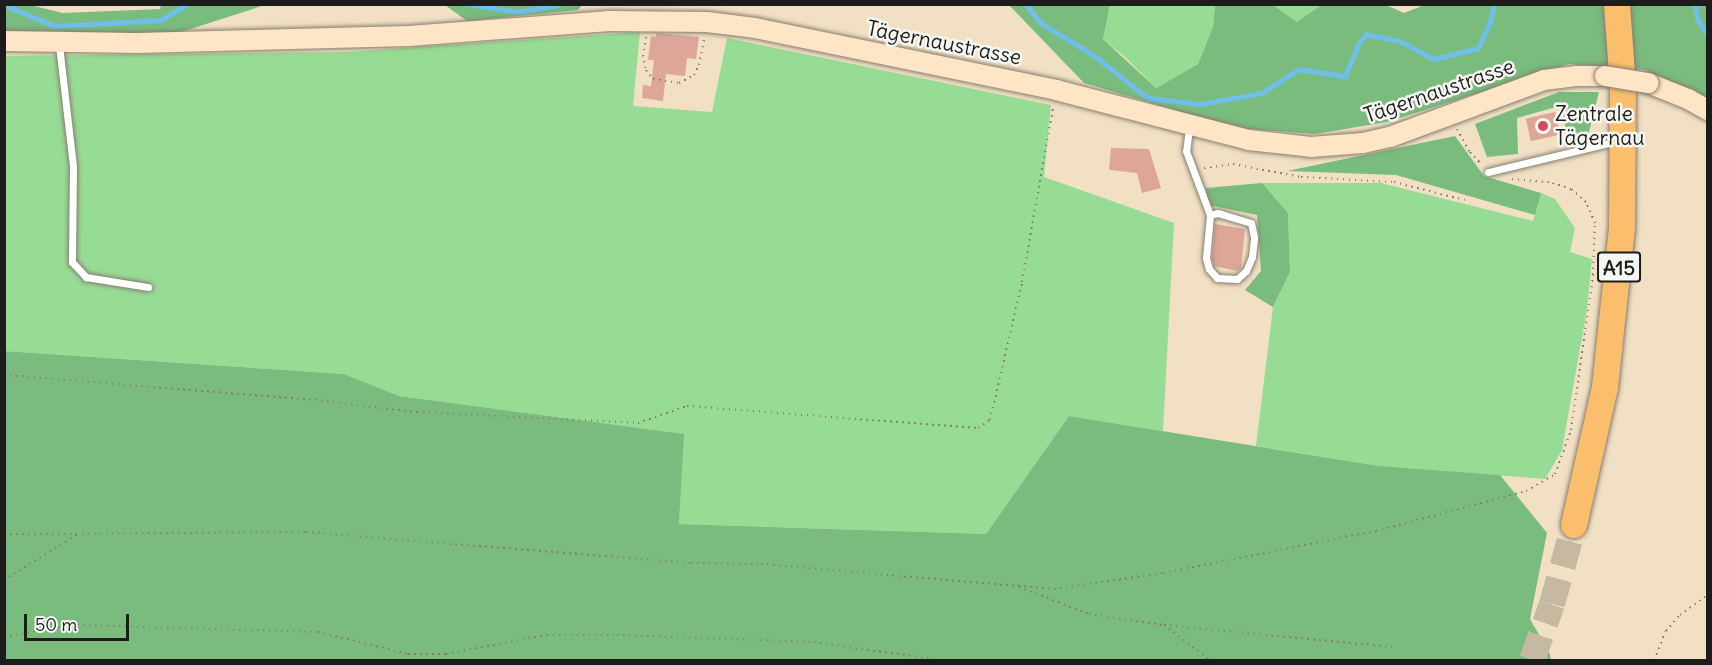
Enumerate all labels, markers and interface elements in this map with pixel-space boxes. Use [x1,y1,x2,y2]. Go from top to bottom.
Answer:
street label: Tägernaustrasse [865,16,1023,70]
street label: Tägernaustrasse [1361,54,1517,128]
place label: Zentrale Tägernau [1555,101,1644,151]
marker: Zentrale Tägernau [1536,119,1550,133]
road number: A15 [1596,250,1642,284]
scale bar [27,602,132,640]
text: 50 m [35,613,77,636]

